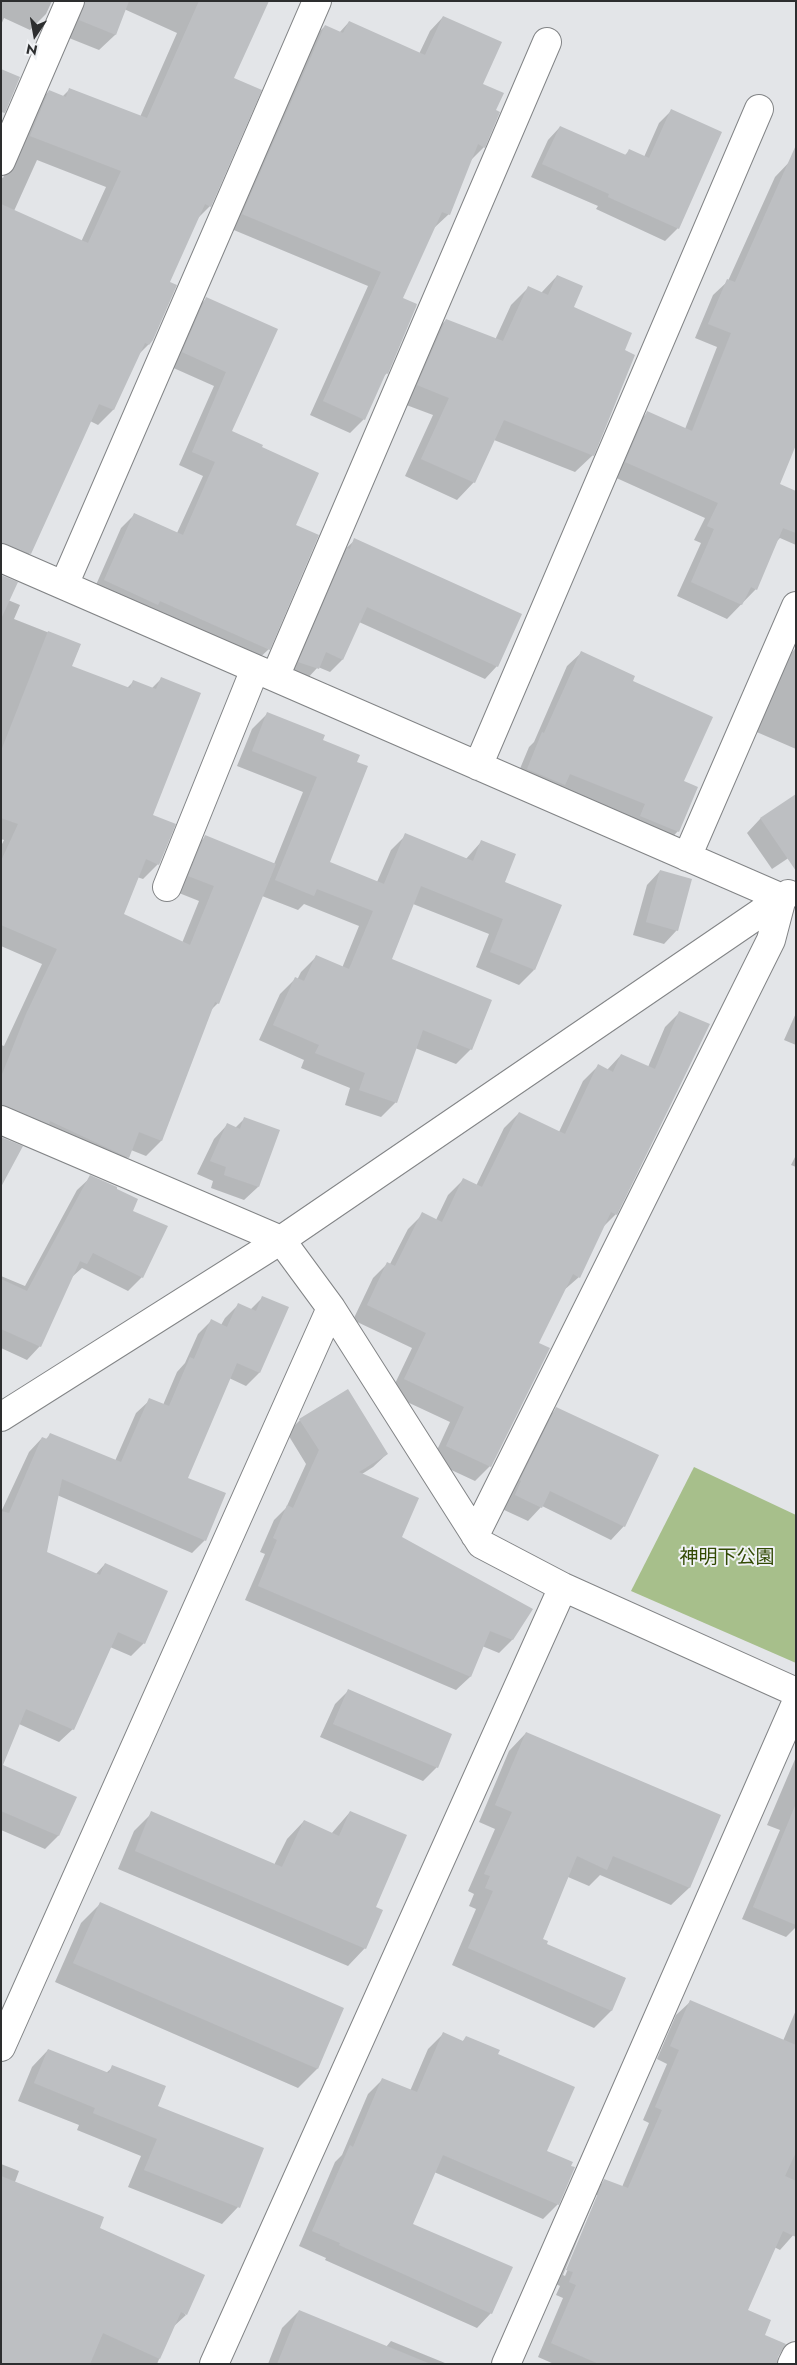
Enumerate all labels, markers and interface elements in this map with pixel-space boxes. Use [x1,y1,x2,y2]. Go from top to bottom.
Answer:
north arrow [10,10,60,60]
text: N [24,39,39,61]
park label: 神明下公園 [680,1547,774,1569]

